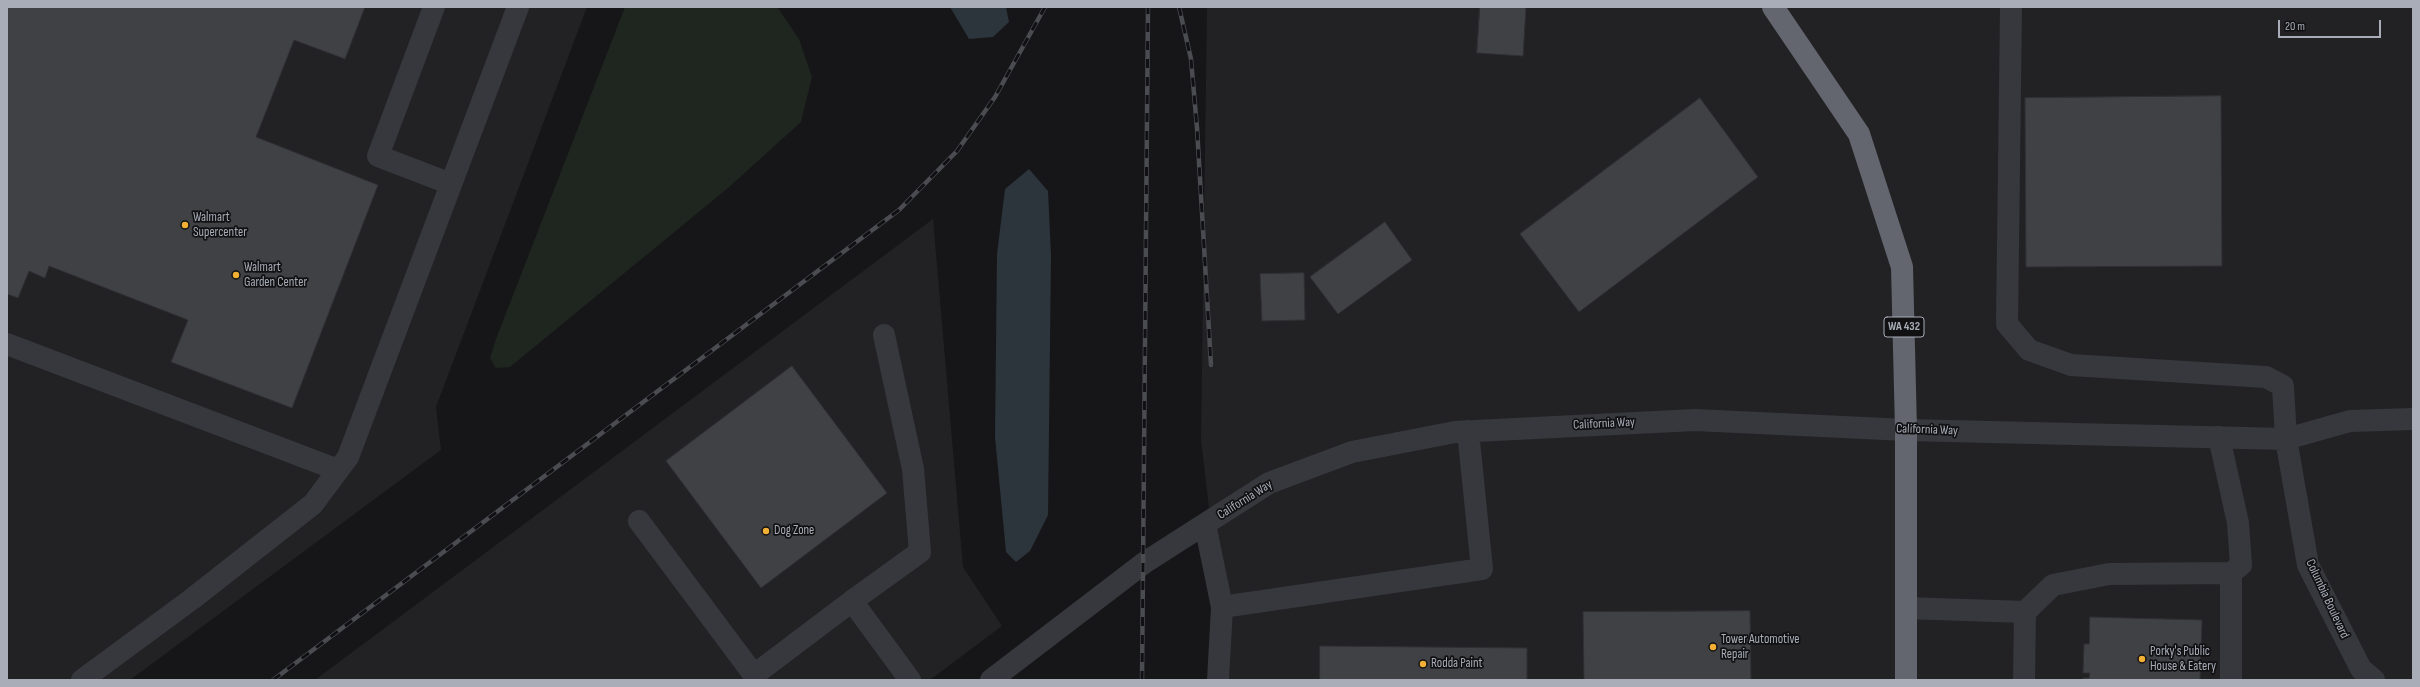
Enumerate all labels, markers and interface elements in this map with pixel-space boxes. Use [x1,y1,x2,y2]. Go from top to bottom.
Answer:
scale bar [2280,12,2383,38]
text: 20 m [2285,19,2305,34]
place label: Walmart Supercenter [193,210,247,241]
marker: Walmart Supercenter [180,220,190,230]
place label: Walmart Garden Center [244,260,307,291]
marker: Walmart Garden Center [231,270,241,280]
road number: WA 432 [1884,317,1924,337]
street label: California Way [1573,415,1635,433]
street label: California Way [1896,421,1958,439]
street label: California Way [1215,477,1275,523]
place label: Dog Zone [774,523,814,539]
marker: Dog Zone [761,526,771,536]
street label: Columbia Boulevard [2302,557,2352,641]
place label: Tower Automotive Repair [1721,632,1800,663]
marker: Tower Automotive Repair [1708,642,1718,652]
place label: Porky's Public House & Eatery [2150,644,2216,675]
marker: Porky's Public House & Eatery [2137,654,2147,664]
place label: Rodda Paint [1431,656,1483,672]
marker: Rodda Paint [1418,659,1428,669]

